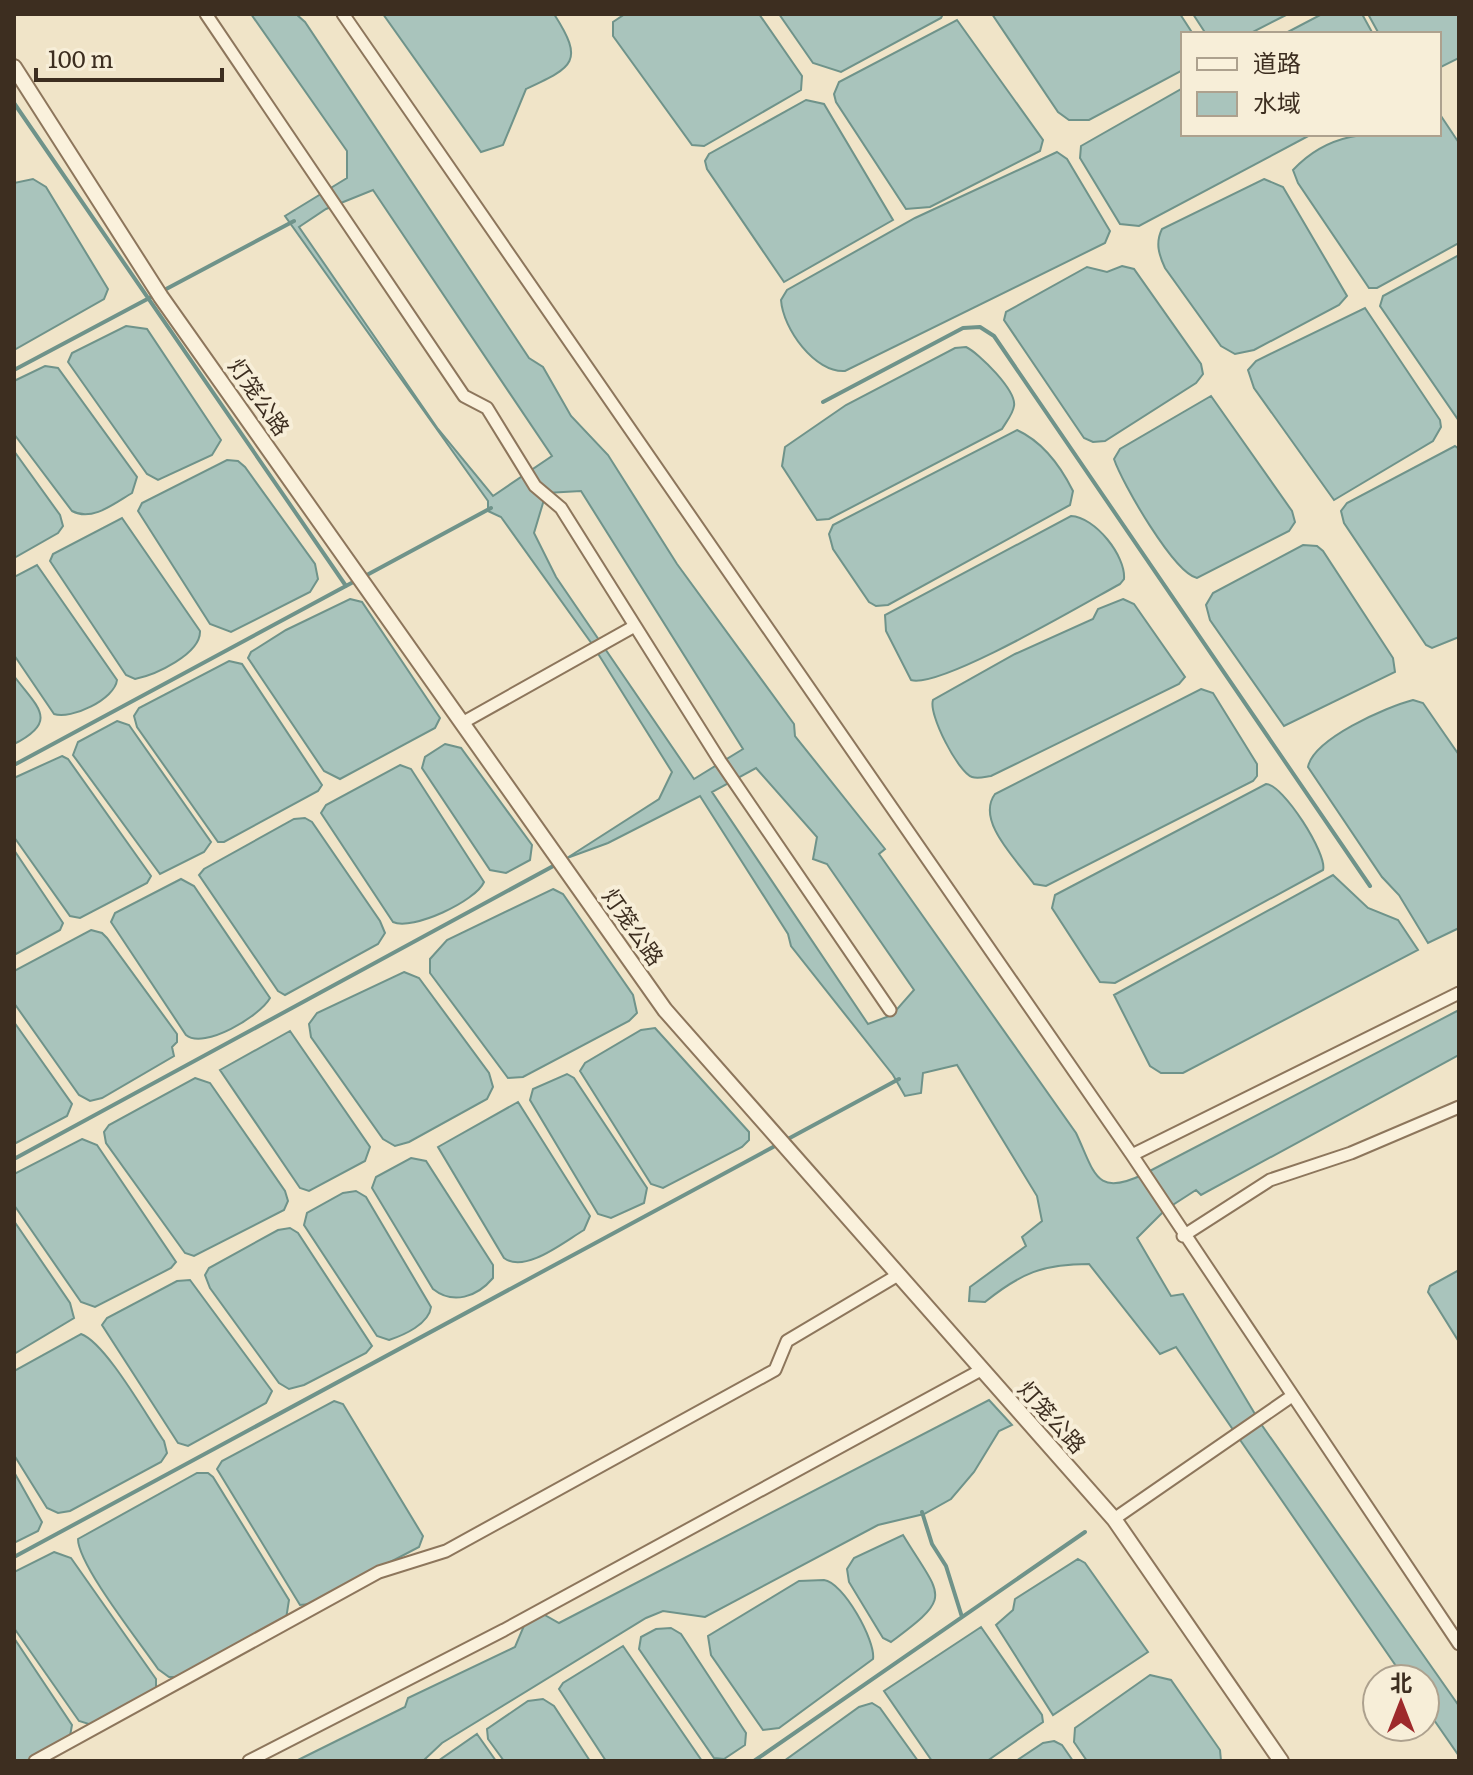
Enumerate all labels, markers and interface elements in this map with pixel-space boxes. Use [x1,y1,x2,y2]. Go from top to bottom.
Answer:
scale bar [36,32,222,82]
legend [1181,32,1441,136]
text: 100 m [48,40,114,75]
text: 道路 [1253,44,1301,79]
text: 水域 [1253,84,1301,119]
street label: 灯笼公路 [221,351,299,442]
street label: 灯笼公路 [595,881,673,972]
street label: 灯笼公路 [1011,1372,1095,1460]
north arrow [1361,1663,1441,1743]
text: 北 [1390,1665,1412,1698]

